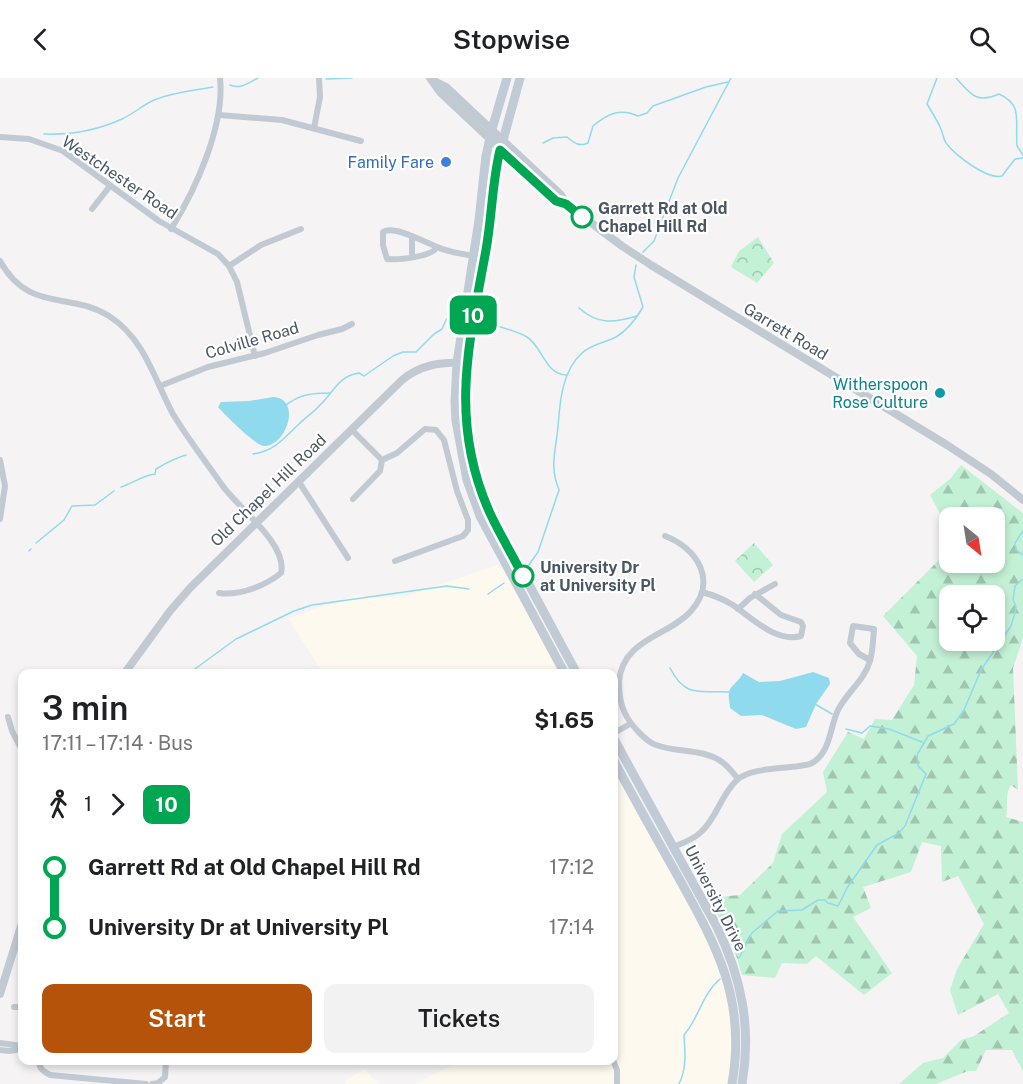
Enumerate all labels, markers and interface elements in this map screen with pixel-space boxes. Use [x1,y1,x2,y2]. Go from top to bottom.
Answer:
icon: back [24,23,57,56]
text: Stopwise [453,23,570,55]
icon: search [966,23,999,56]
street label: Westchester Road [58,132,181,223]
place label: Family Fare [348,153,434,172]
marker: Family Fare [439,155,453,169]
place label: Garrett Rd at Old Chapel Hill Rd [598,199,727,236]
marker: Garrett Rd at Old Chapel Hill Rd [571,206,593,228]
line badge: 10 [446,296,500,334]
street label: Garrett Road [740,299,831,364]
text: 10 [462,303,484,328]
street label: Colville Road [203,318,301,363]
place label: Witherspoon Rose Culture [832,375,928,412]
marker: Witherspoon Rose Culture [933,386,947,400]
street label: Old Chapel Hill Road [207,430,330,550]
north arrow [939,507,1005,573]
map controls [939,507,1005,651]
place label: University Dr at University Pl [540,558,656,595]
marker: University Dr at University Pl [512,565,534,587]
button: locate [939,585,1005,651]
text: 3 min [42,689,128,727]
text: $1.65 [534,707,594,733]
text: 17:11 – 17:14 · Bus [42,731,193,755]
icon: walk [42,788,75,821]
icon: forward [101,788,134,821]
text: 1 [84,792,92,816]
text: 10 [155,792,178,817]
street label: University Drive [681,842,750,954]
text: Garrett Rd at Old Chapel Hill Rd [88,854,421,880]
text: 17:12 [549,855,594,879]
text: University Dr at University Pl [88,914,389,940]
text: 17:14 [549,915,594,939]
button: Start [42,984,312,1053]
button: Tickets [324,984,594,1053]

